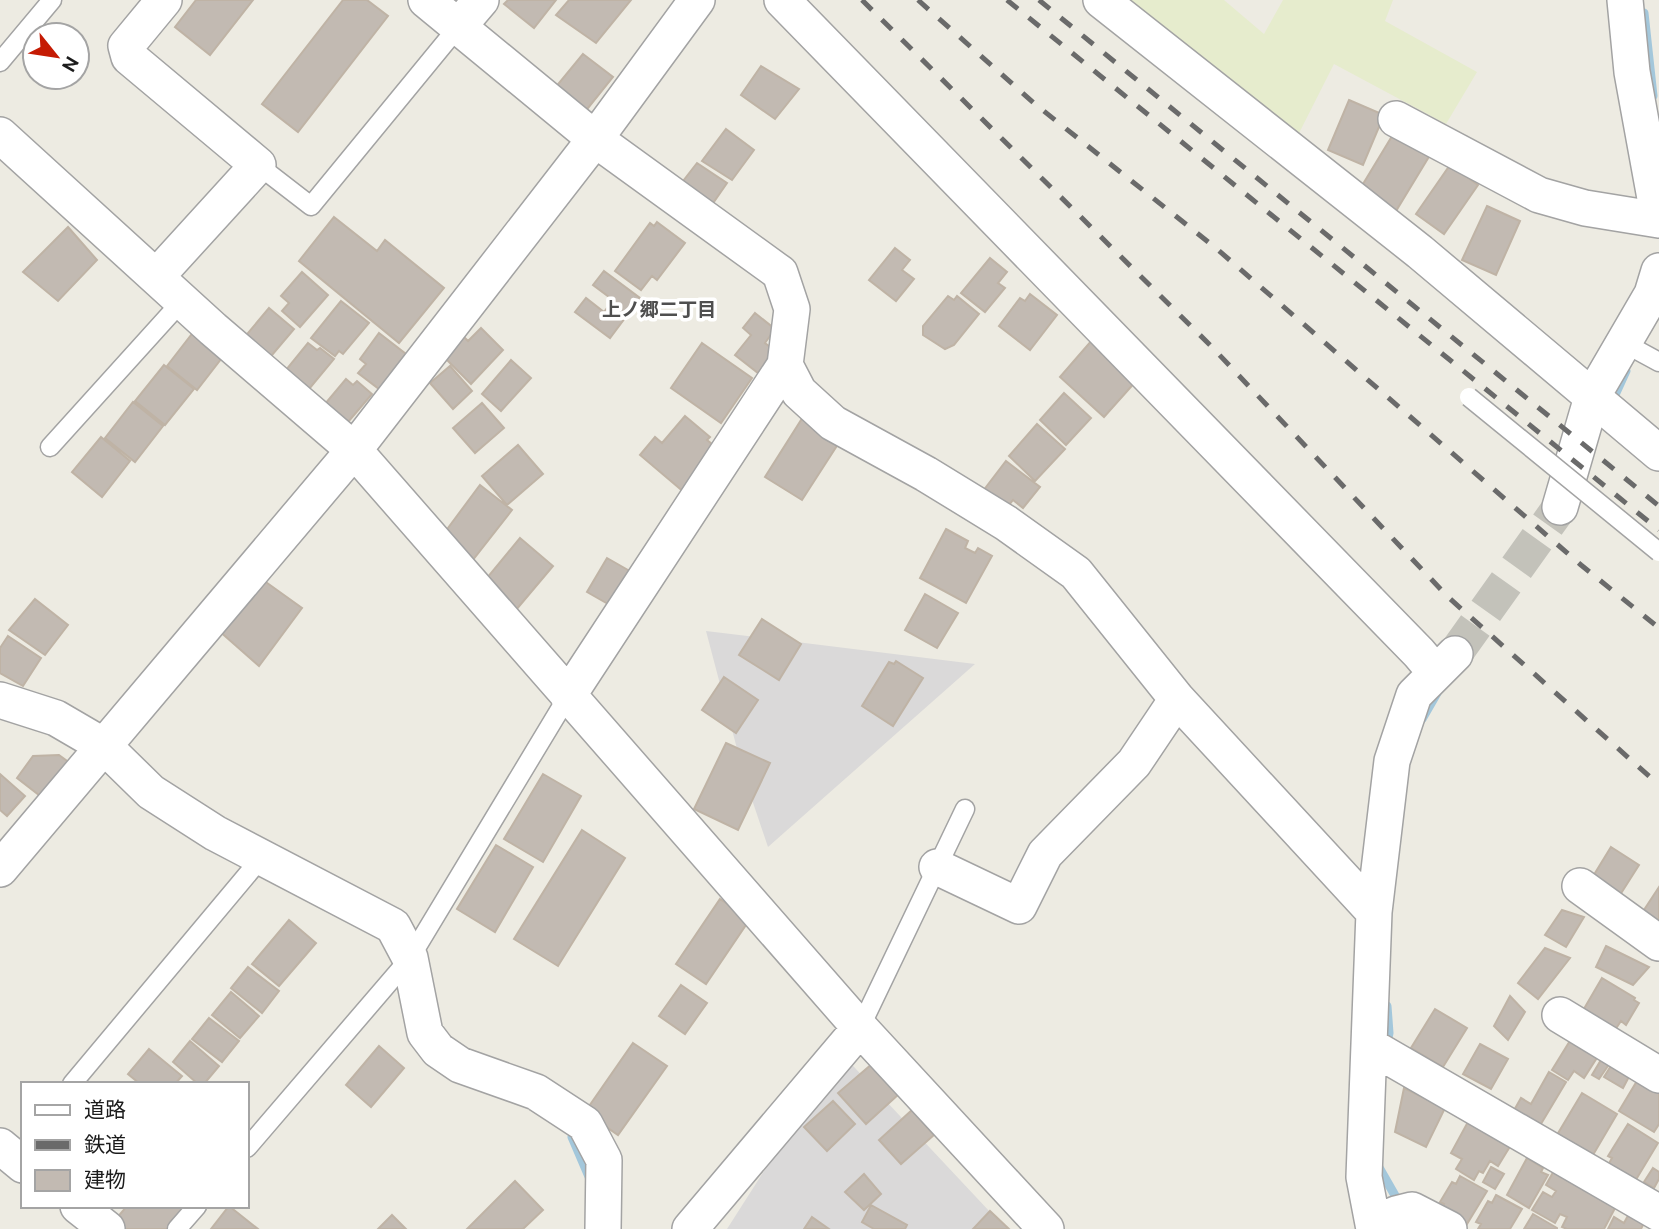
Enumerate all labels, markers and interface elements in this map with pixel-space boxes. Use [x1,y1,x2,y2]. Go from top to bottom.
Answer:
north arrow [21,21,91,91]
text: N [58,53,84,76]
district label: 上ノ郷二丁目 [602,298,716,320]
legend [21,1082,248,1208]
text: 道路 [84,1097,126,1121]
text: 鉄道 [84,1132,126,1156]
text: 建物 [84,1167,126,1191]

